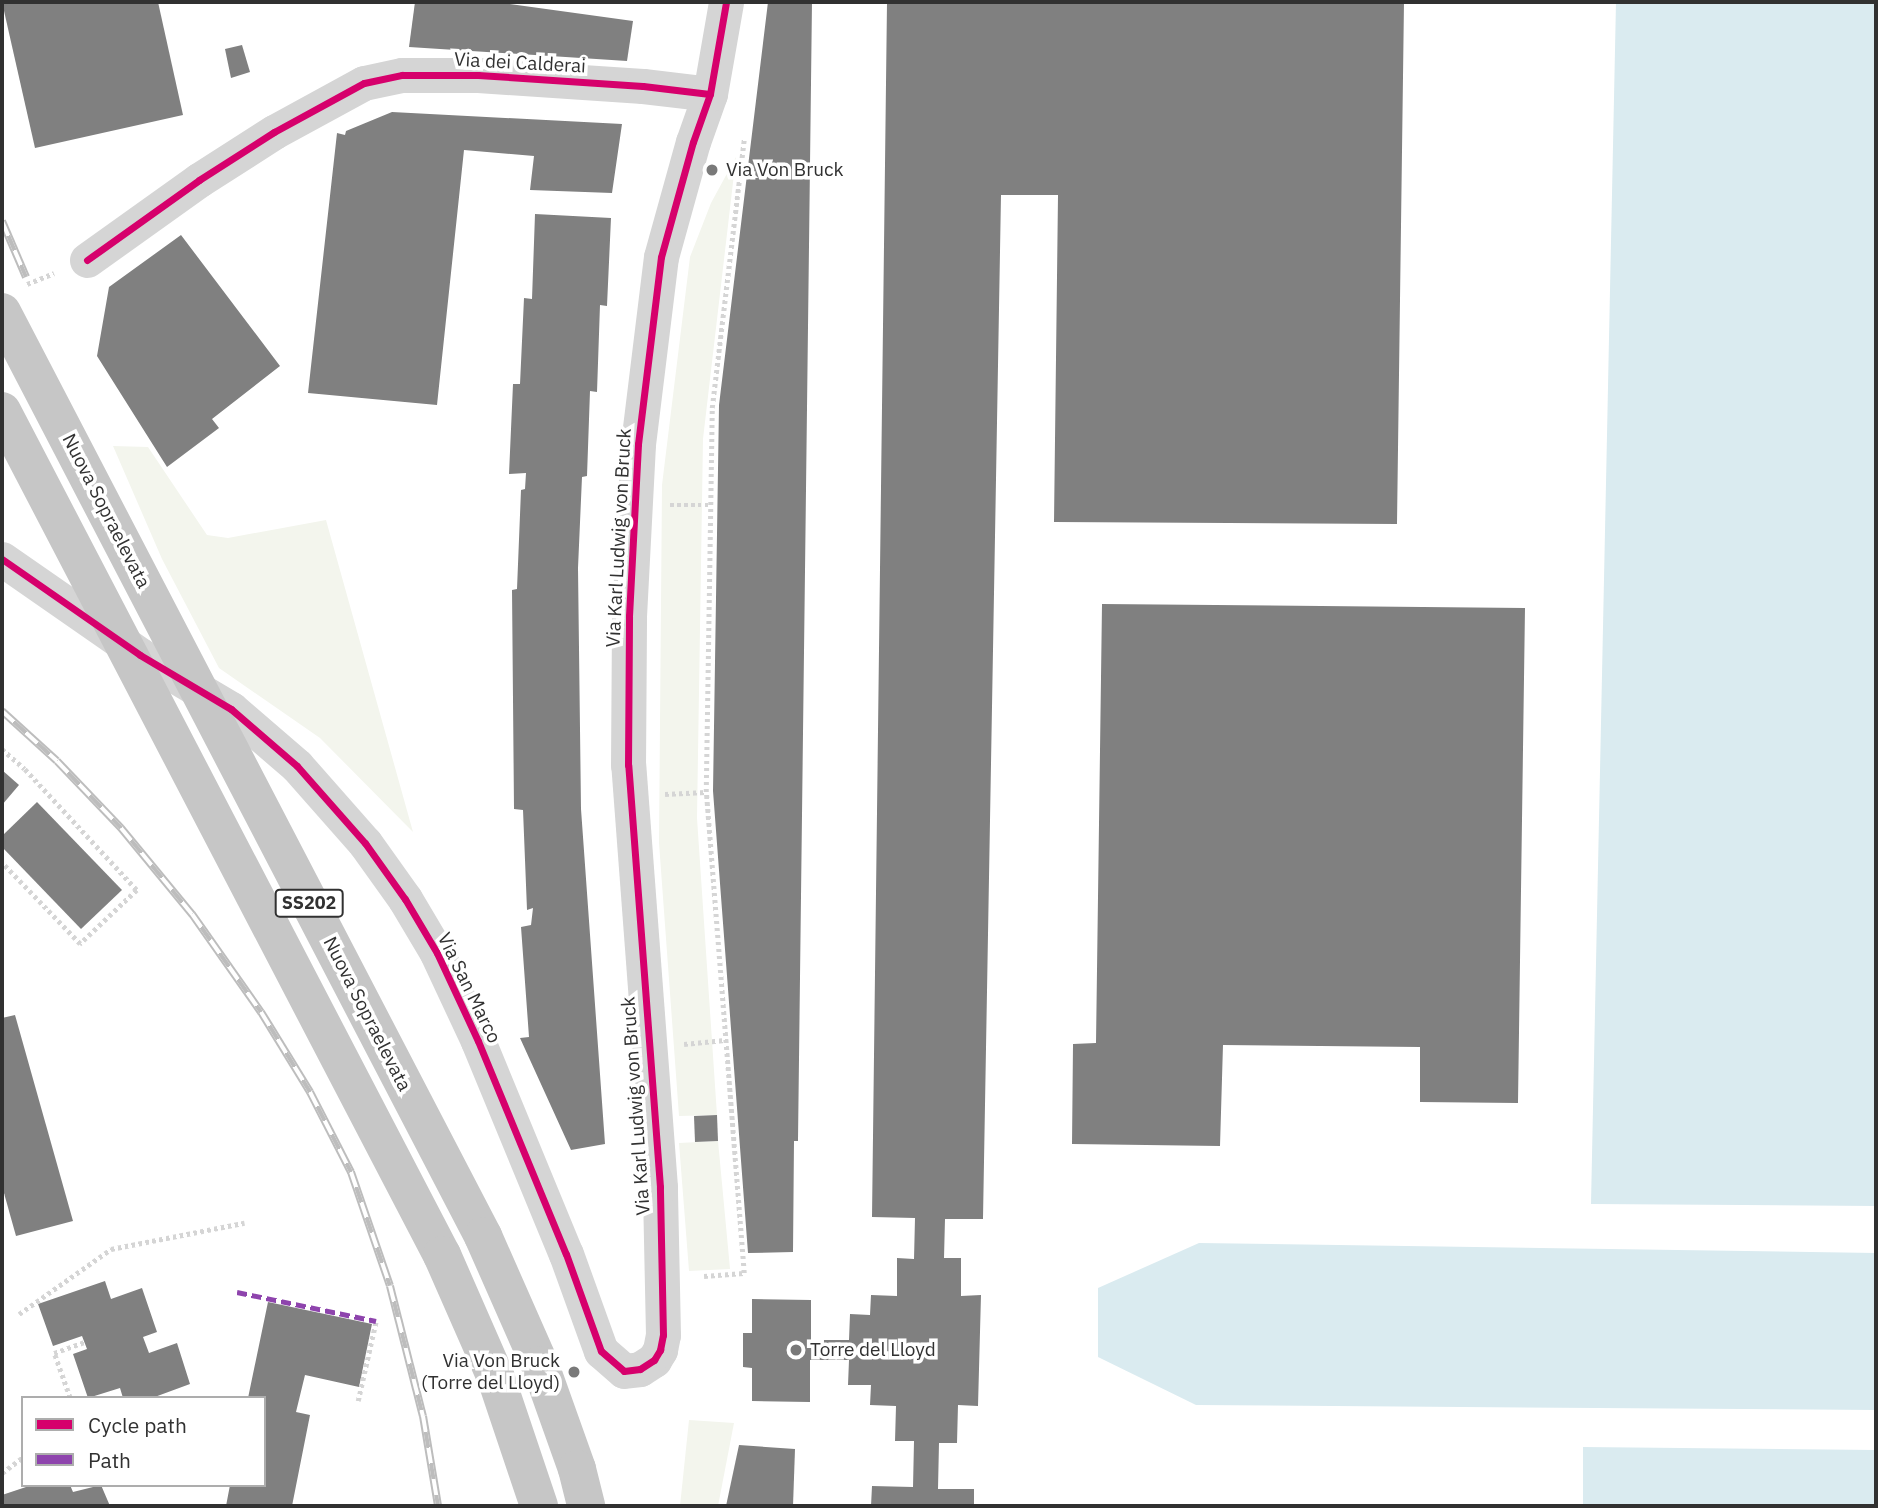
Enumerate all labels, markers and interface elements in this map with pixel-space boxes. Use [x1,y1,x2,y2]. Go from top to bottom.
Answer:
street label: Via dei Calderai [453,48,587,78]
place label: Via Von Bruck [726,159,844,181]
marker: Via Von Bruck [704,162,720,178]
street label: Via Karl Ludwig von Bruck [602,428,636,648]
street label: Nuova Sopraelevata [57,430,155,592]
road number: SS202 [274,888,344,918]
street label: Via San Marco [432,929,506,1047]
street label: Nuova Sopraelevata [318,933,416,1095]
street label: Via Karl Ludwig von Bruck [617,996,655,1216]
place label: Torre del Lloyd [810,1339,936,1361]
marker: Torre del Lloyd [788,1342,804,1358]
place label: Via Von Bruck (Torre del Lloyd) [421,1350,560,1394]
marker: Via Von Bruck (Torre del Lloyd) [566,1364,582,1380]
legend [21,1396,266,1487]
text: Cycle path [88,1411,187,1439]
text: Path [88,1446,131,1474]

